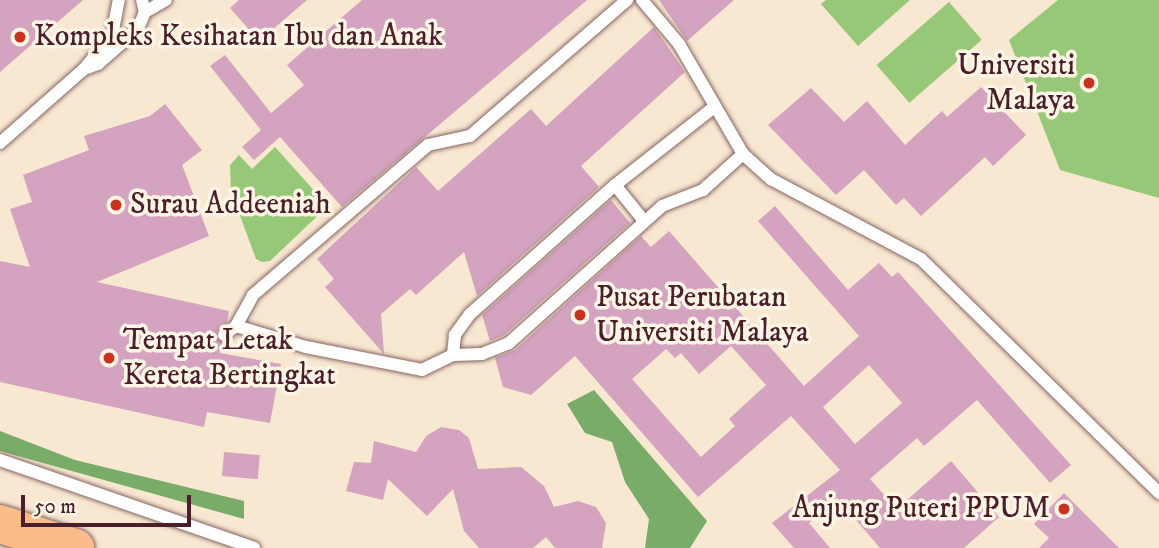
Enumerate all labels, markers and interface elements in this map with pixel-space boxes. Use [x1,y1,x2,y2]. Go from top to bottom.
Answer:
place label: Kompleks Kesihatan Ibu dan Anak [34,19,443,55]
marker: Kompleks Kesihatan Ibu dan Anak [12,29,28,45]
place label: Universiti Malaya [957,48,1075,118]
marker: Universiti Malaya [1081,75,1097,91]
place label: Surau Addeeniah [130,187,331,223]
marker: Surau Addeeniah [108,197,124,213]
place label: Pusat Perubatan Universiti Malaya [596,280,809,350]
marker: Pusat Perubatan Universiti Malaya [570,305,590,325]
place label: Tempat Letak Kereta Bertingkat [123,323,336,394]
marker: Tempat Letak Kereta Bertingkat [101,350,117,366]
scale bar [24,482,194,526]
place label: Anjung Puteri PPUM [792,491,1050,527]
text: 50 m [34,494,76,520]
marker: Anjung Puteri PPUM [1056,501,1072,517]

